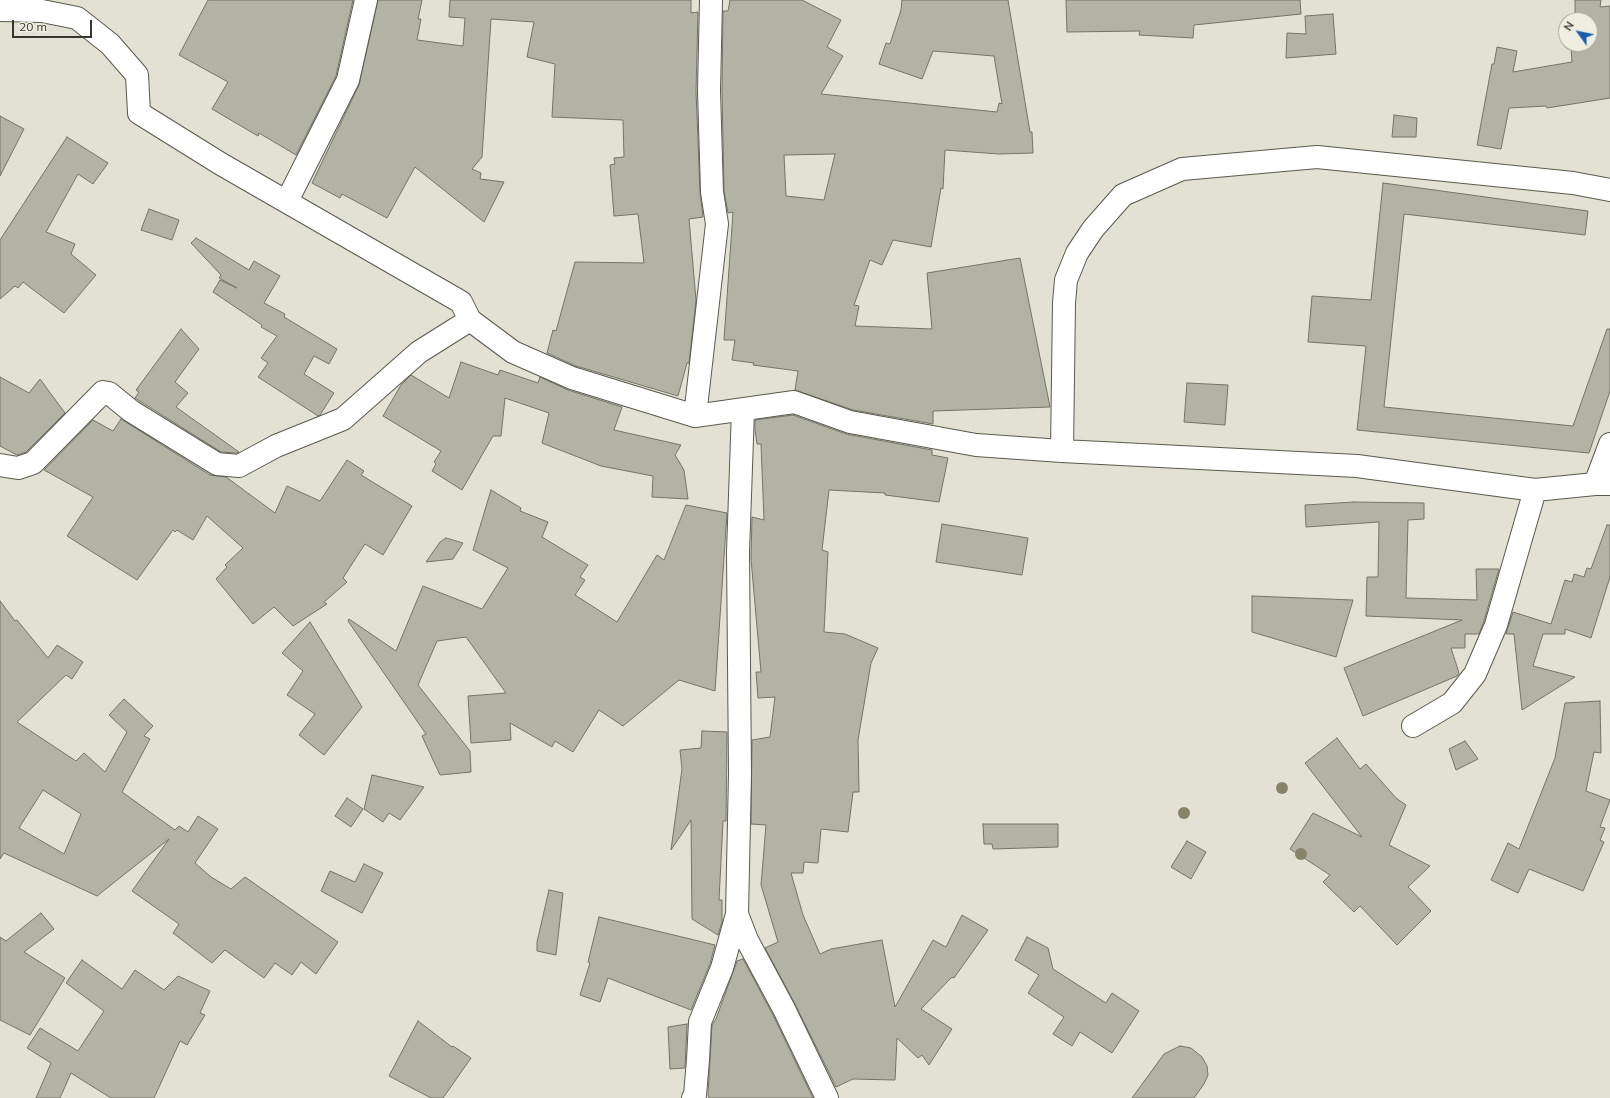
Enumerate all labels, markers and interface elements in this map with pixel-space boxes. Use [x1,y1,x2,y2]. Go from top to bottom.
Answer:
scale bar [14,12,94,38]
north arrow [1558,12,1598,52]
text: 20 m [19,19,47,34]
text: N [1561,19,1577,33]

